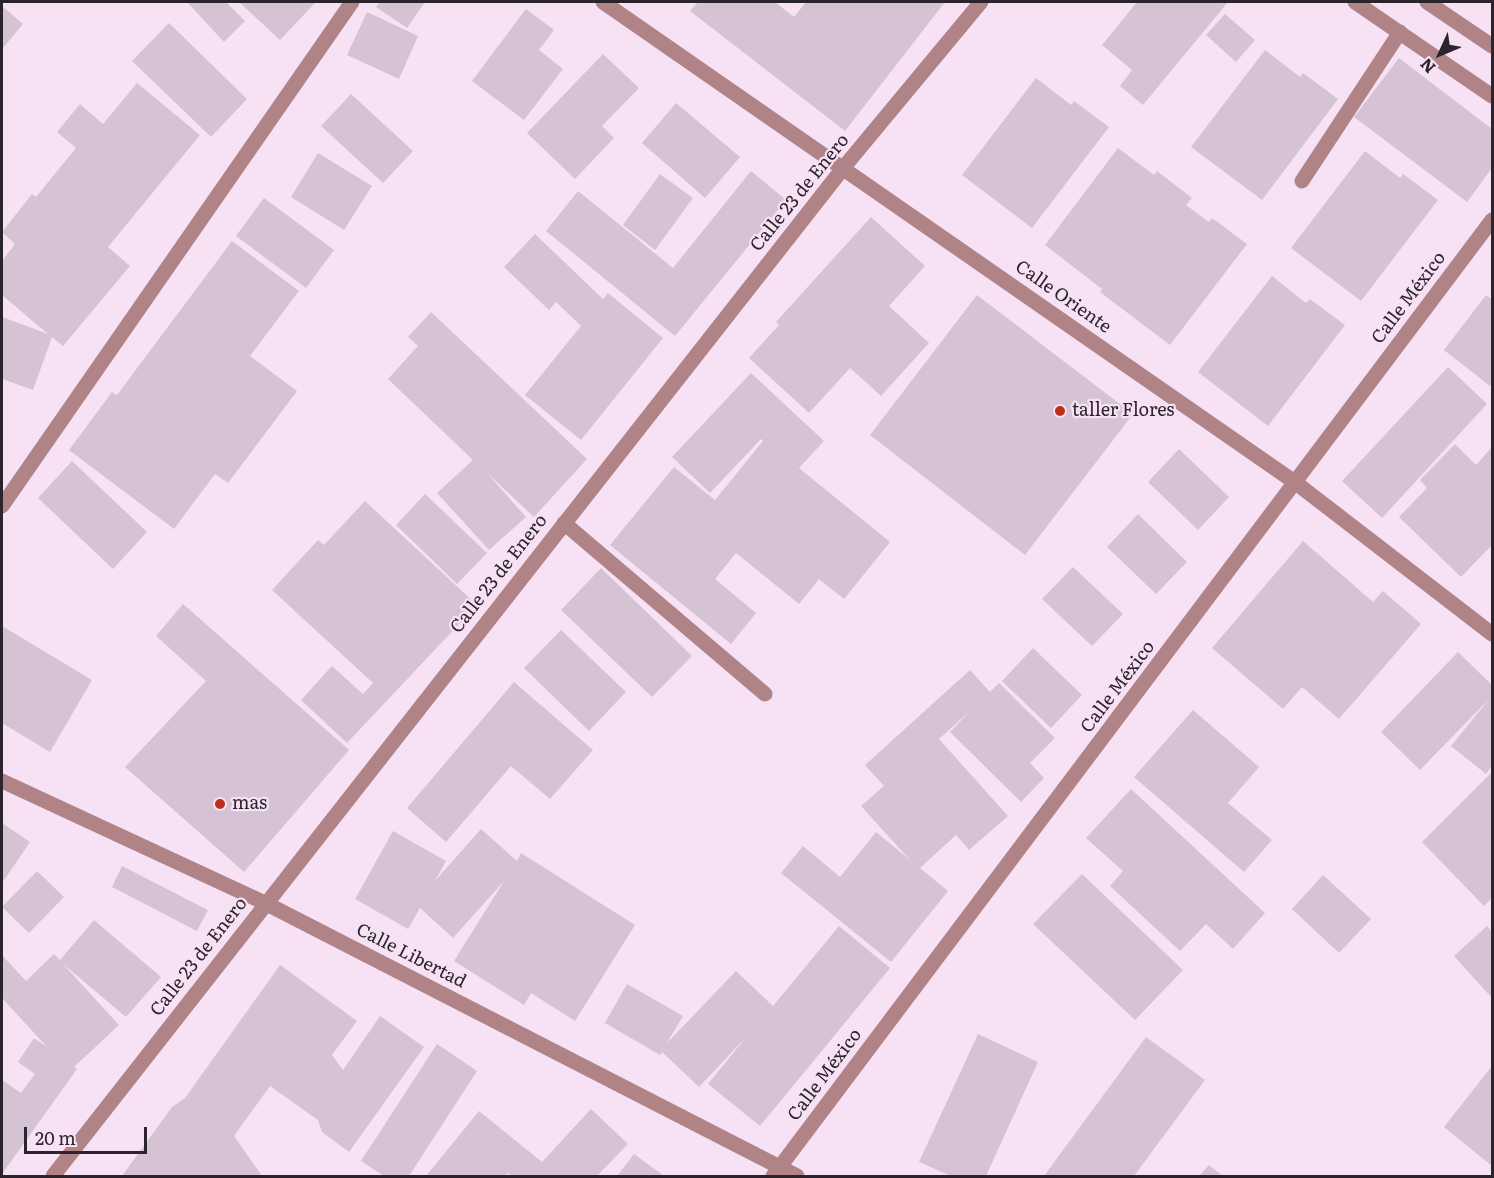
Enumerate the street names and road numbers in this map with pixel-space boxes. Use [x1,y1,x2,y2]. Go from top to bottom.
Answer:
street label: Calle 23 de Enero [746,130,854,256]
street label: Calle México [1367,248,1451,348]
street label: Calle Oriente [1011,256,1115,338]
street label: Calle 23 de Enero [446,510,552,638]
street label: Calle México [1076,637,1160,737]
street label: Calle 23 de Enero [146,893,252,1021]
street label: Calle Libertad [352,919,470,993]
street label: Calle México [783,1025,867,1125]

